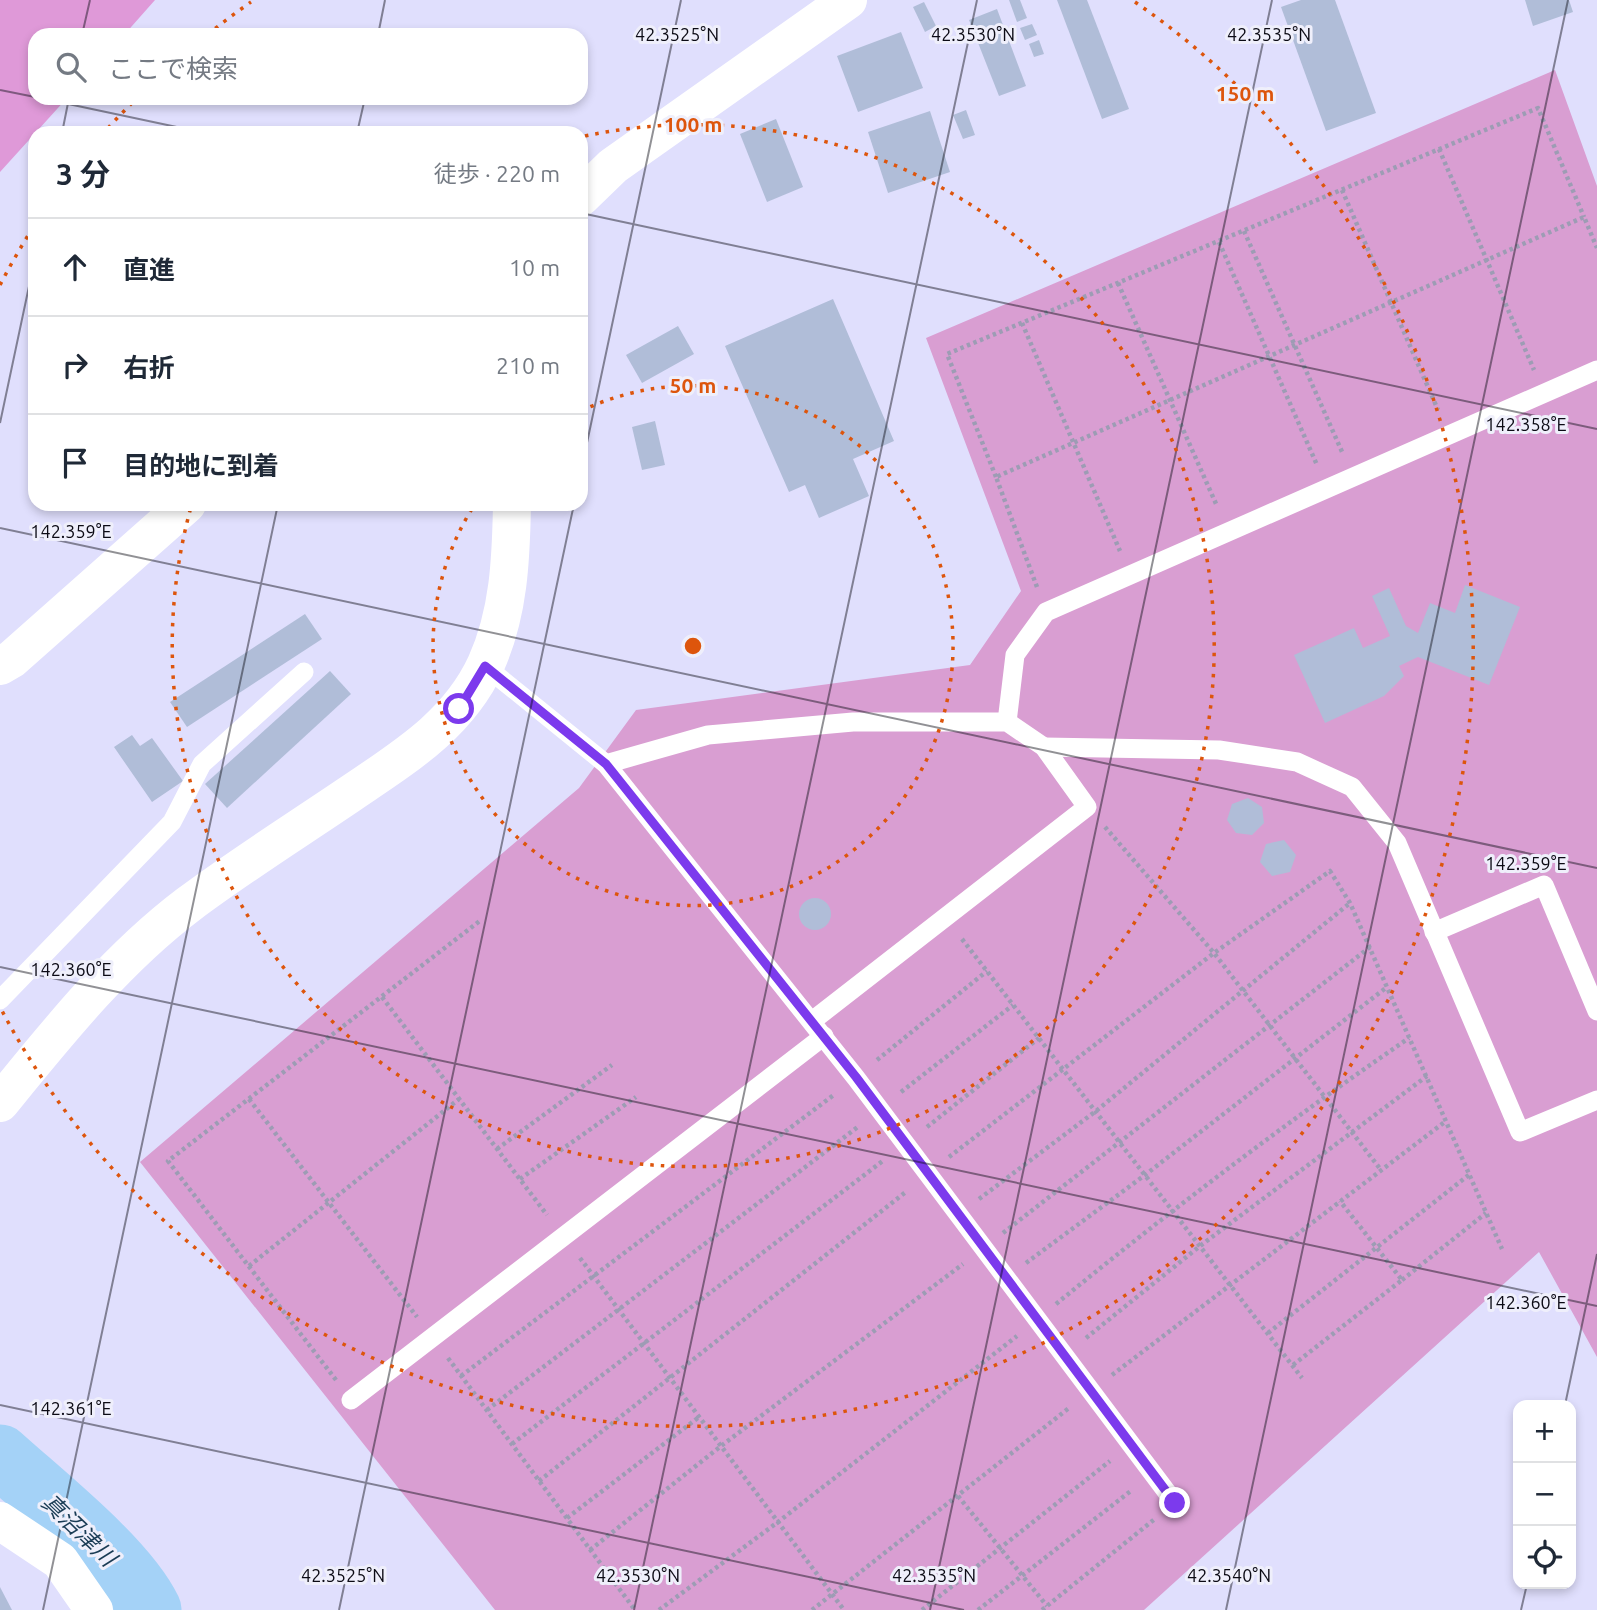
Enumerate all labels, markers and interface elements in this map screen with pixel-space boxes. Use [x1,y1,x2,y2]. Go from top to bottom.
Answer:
text: 42.3525°N [635,24,719,44]
text: 42.3530°N [931,24,1015,44]
text: 42.3535°N [1227,24,1311,44]
search box [28,28,588,105]
icon: search [52,48,90,86]
text: ここで検索 [108,54,238,83]
text: 150 m [1216,81,1274,105]
text: 100 m [664,112,722,136]
text: 3 分 [56,157,110,191]
text: 徒歩 · 220 m [434,161,560,186]
icon: ahead [56,248,94,286]
text: 直進 [123,255,175,284]
text: 10 m [509,255,560,280]
icon: right [56,346,94,384]
text: 右折 [123,353,175,382]
text: 210 m [496,353,560,378]
text: 50 m [670,373,716,397]
text: 142.358°E [1485,414,1567,434]
icon: arrive [56,444,94,482]
text: 目的地に到着 [123,451,279,480]
text: 142.359°E [30,521,112,541]
centre of rings [681,634,705,658]
route start [443,693,474,724]
text: 142.359°E [1485,853,1567,873]
text: 142.360°E [30,959,112,979]
text: 142.360°E [1485,1292,1567,1312]
text: 142.361°E [30,1398,112,1418]
map controls [1513,1400,1576,1589]
button: + [1513,1400,1576,1463]
button: − [1513,1463,1576,1526]
route end [1159,1487,1190,1518]
water label: 真沼津川 [38,1489,123,1573]
button: locate [1513,1526,1576,1589]
text: 42.3525°N [301,1565,385,1585]
text: 42.3530°N [596,1565,680,1585]
text: 42.3535°N [892,1565,976,1585]
text: 42.3540°N [1187,1565,1271,1585]

